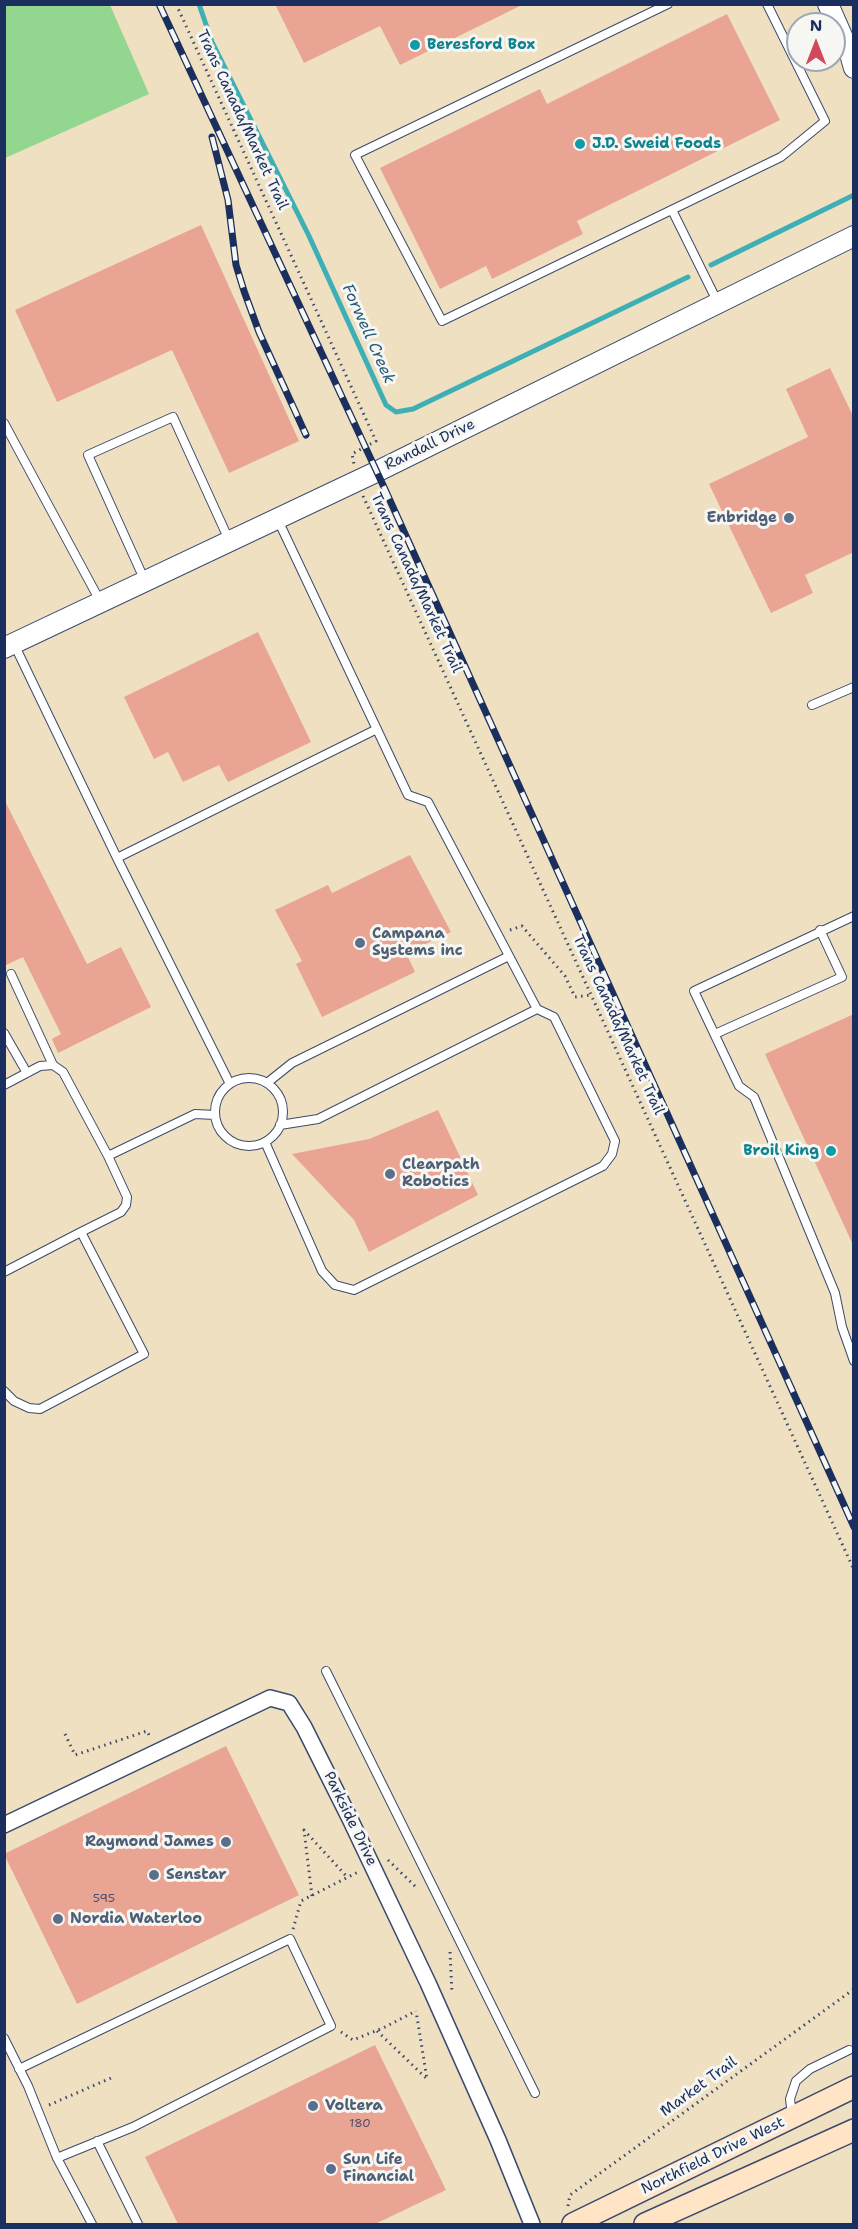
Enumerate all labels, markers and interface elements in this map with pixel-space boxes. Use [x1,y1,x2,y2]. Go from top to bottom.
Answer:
north arrow [786,12,846,72]
text: N [810,15,822,36]
street label: Trans Canada/Market Trail [192,27,292,213]
place label: Beresford Box [427,36,535,54]
marker: Beresford Box [408,38,422,52]
place label: J.D. Sweid Foods [592,135,721,153]
marker: J.D. Sweid Foods [573,137,587,151]
water label: Forwell Creek [337,281,399,387]
street label: Randall Drive [382,415,478,475]
street label: Trans Canada/Market Trail [366,490,466,676]
place label: Enbridge [707,509,777,527]
marker: Enbridge [782,511,796,525]
place label: Campana Systems inc [372,925,463,960]
street label: Trans Canada/Market Trail [568,932,668,1118]
marker: Campana Systems inc [353,936,367,950]
place label: Broil King [743,1142,819,1160]
marker: Broil King [824,1144,838,1158]
place label: Clearpath Robotics [402,1156,480,1191]
marker: Clearpath Robotics [383,1167,397,1181]
street label: Parkside Drive [319,1769,381,1869]
place label: Raymond James [85,1833,214,1851]
marker: Raymond James [219,1835,233,1849]
place label: Senstar [166,1866,227,1884]
marker: Senstar [147,1868,161,1882]
house number: 595 [93,1892,115,1906]
place label: Nordia Waterloo [70,1910,202,1928]
marker: Nordia Waterloo [51,1912,65,1926]
street label: Market Trail [657,2053,741,2121]
place label: Voltera [325,2097,383,2115]
marker: Voltera [306,2099,320,2113]
street label: Northfield Drive West [638,2113,788,2199]
house number: 180 [349,2117,371,2131]
place label: Sun Life Financial [343,2151,414,2186]
marker: Sun Life Financial [324,2162,338,2176]

